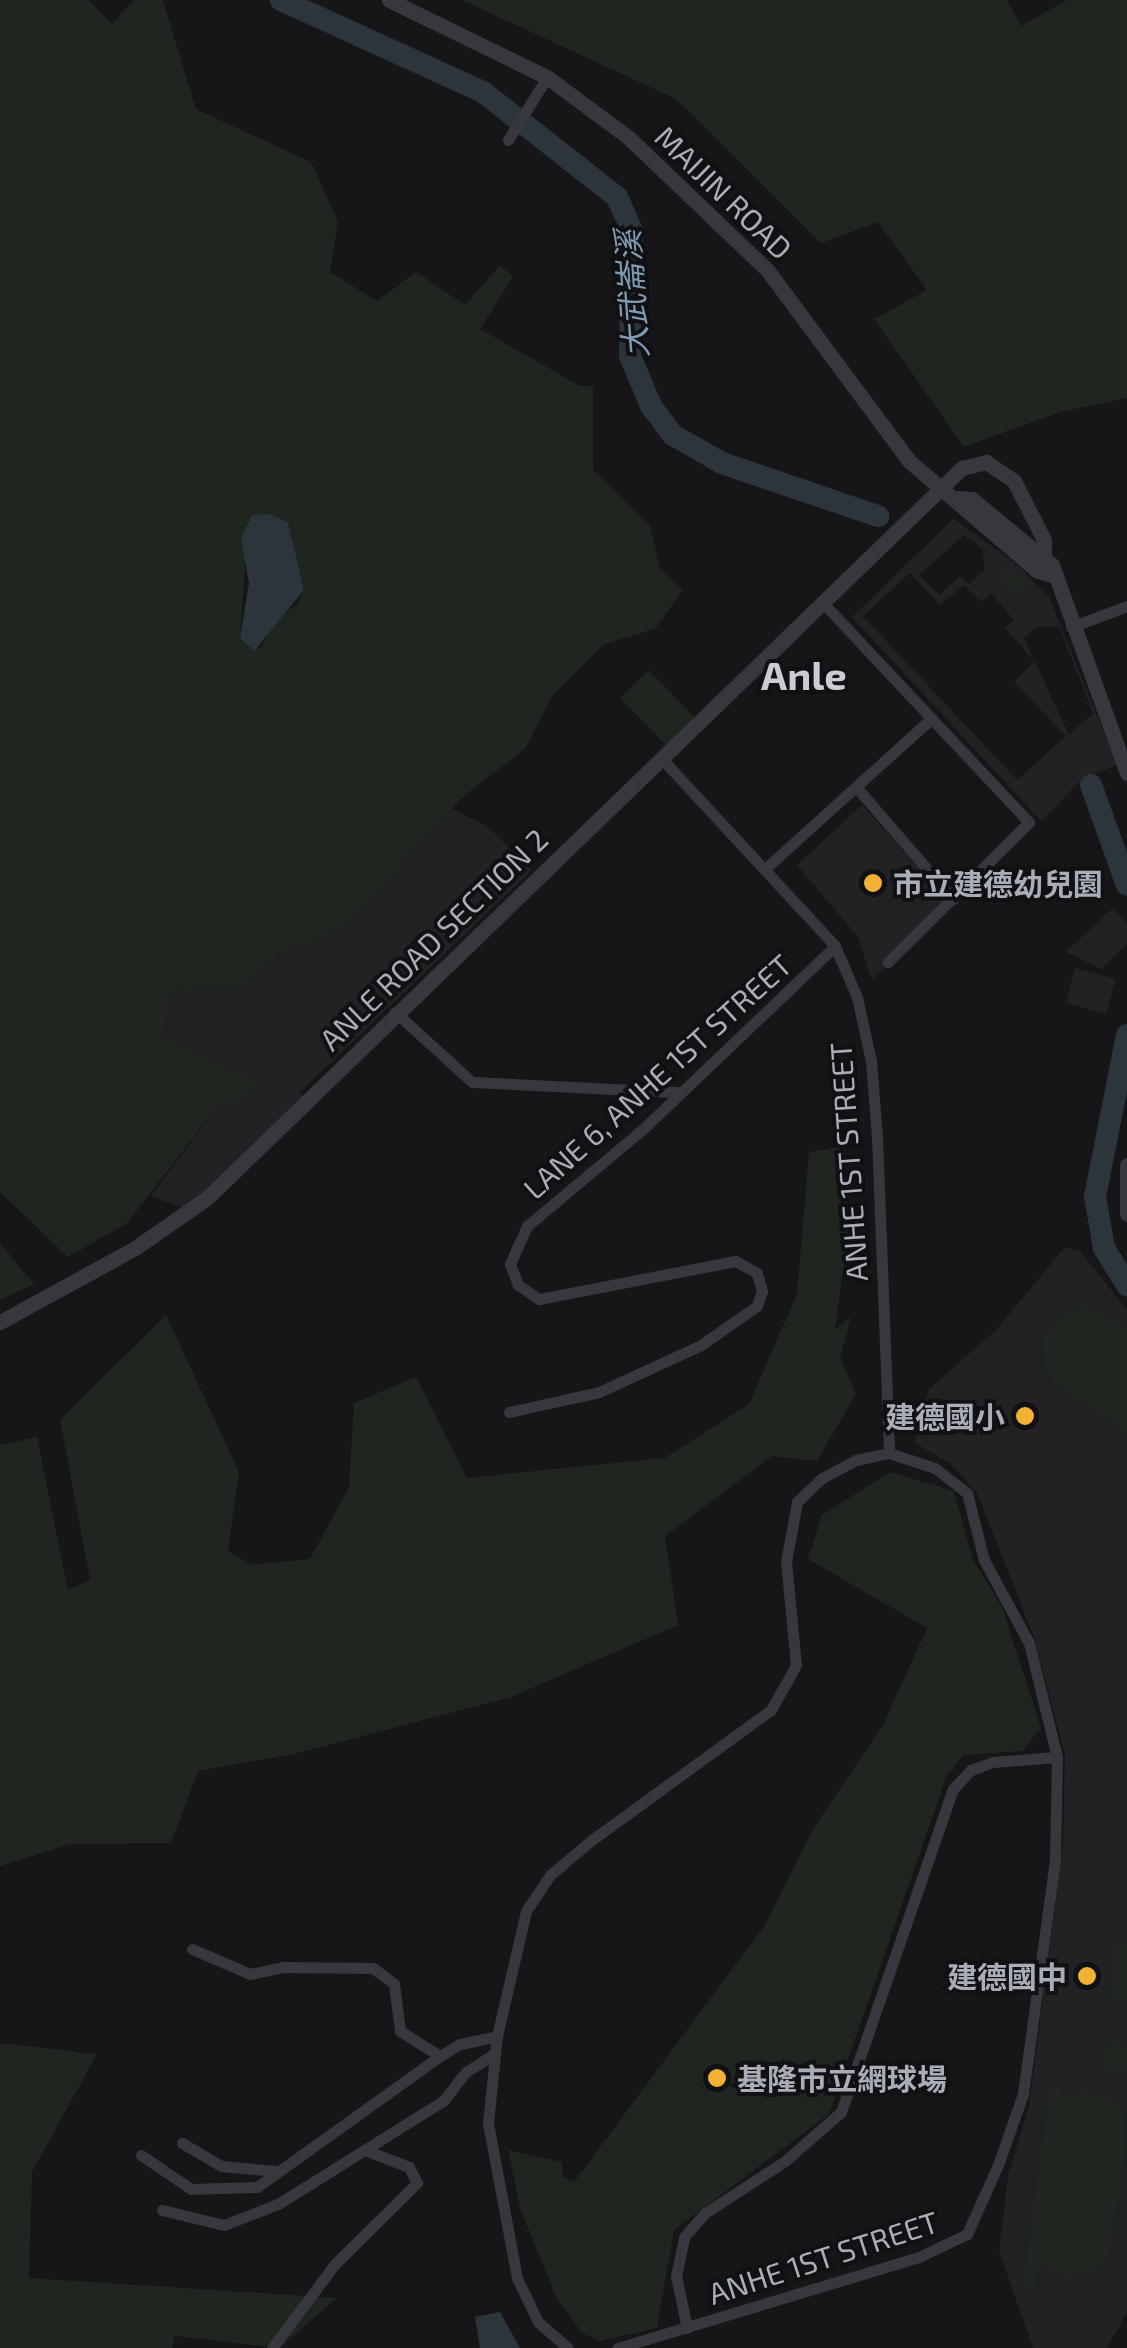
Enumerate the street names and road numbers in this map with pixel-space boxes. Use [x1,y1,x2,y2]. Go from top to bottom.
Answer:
street label: MAIJIN ROAD [648,118,800,266]
street label: ANLE ROAD SECTION 2 [312,821,554,1057]
street label: LANE 6, ANHE 1ST STREET [515,946,799,1206]
street label: ANHE 1ST STREET [822,1041,874,1283]
street label: ANHE 1ST STREET [703,2203,943,2311]

